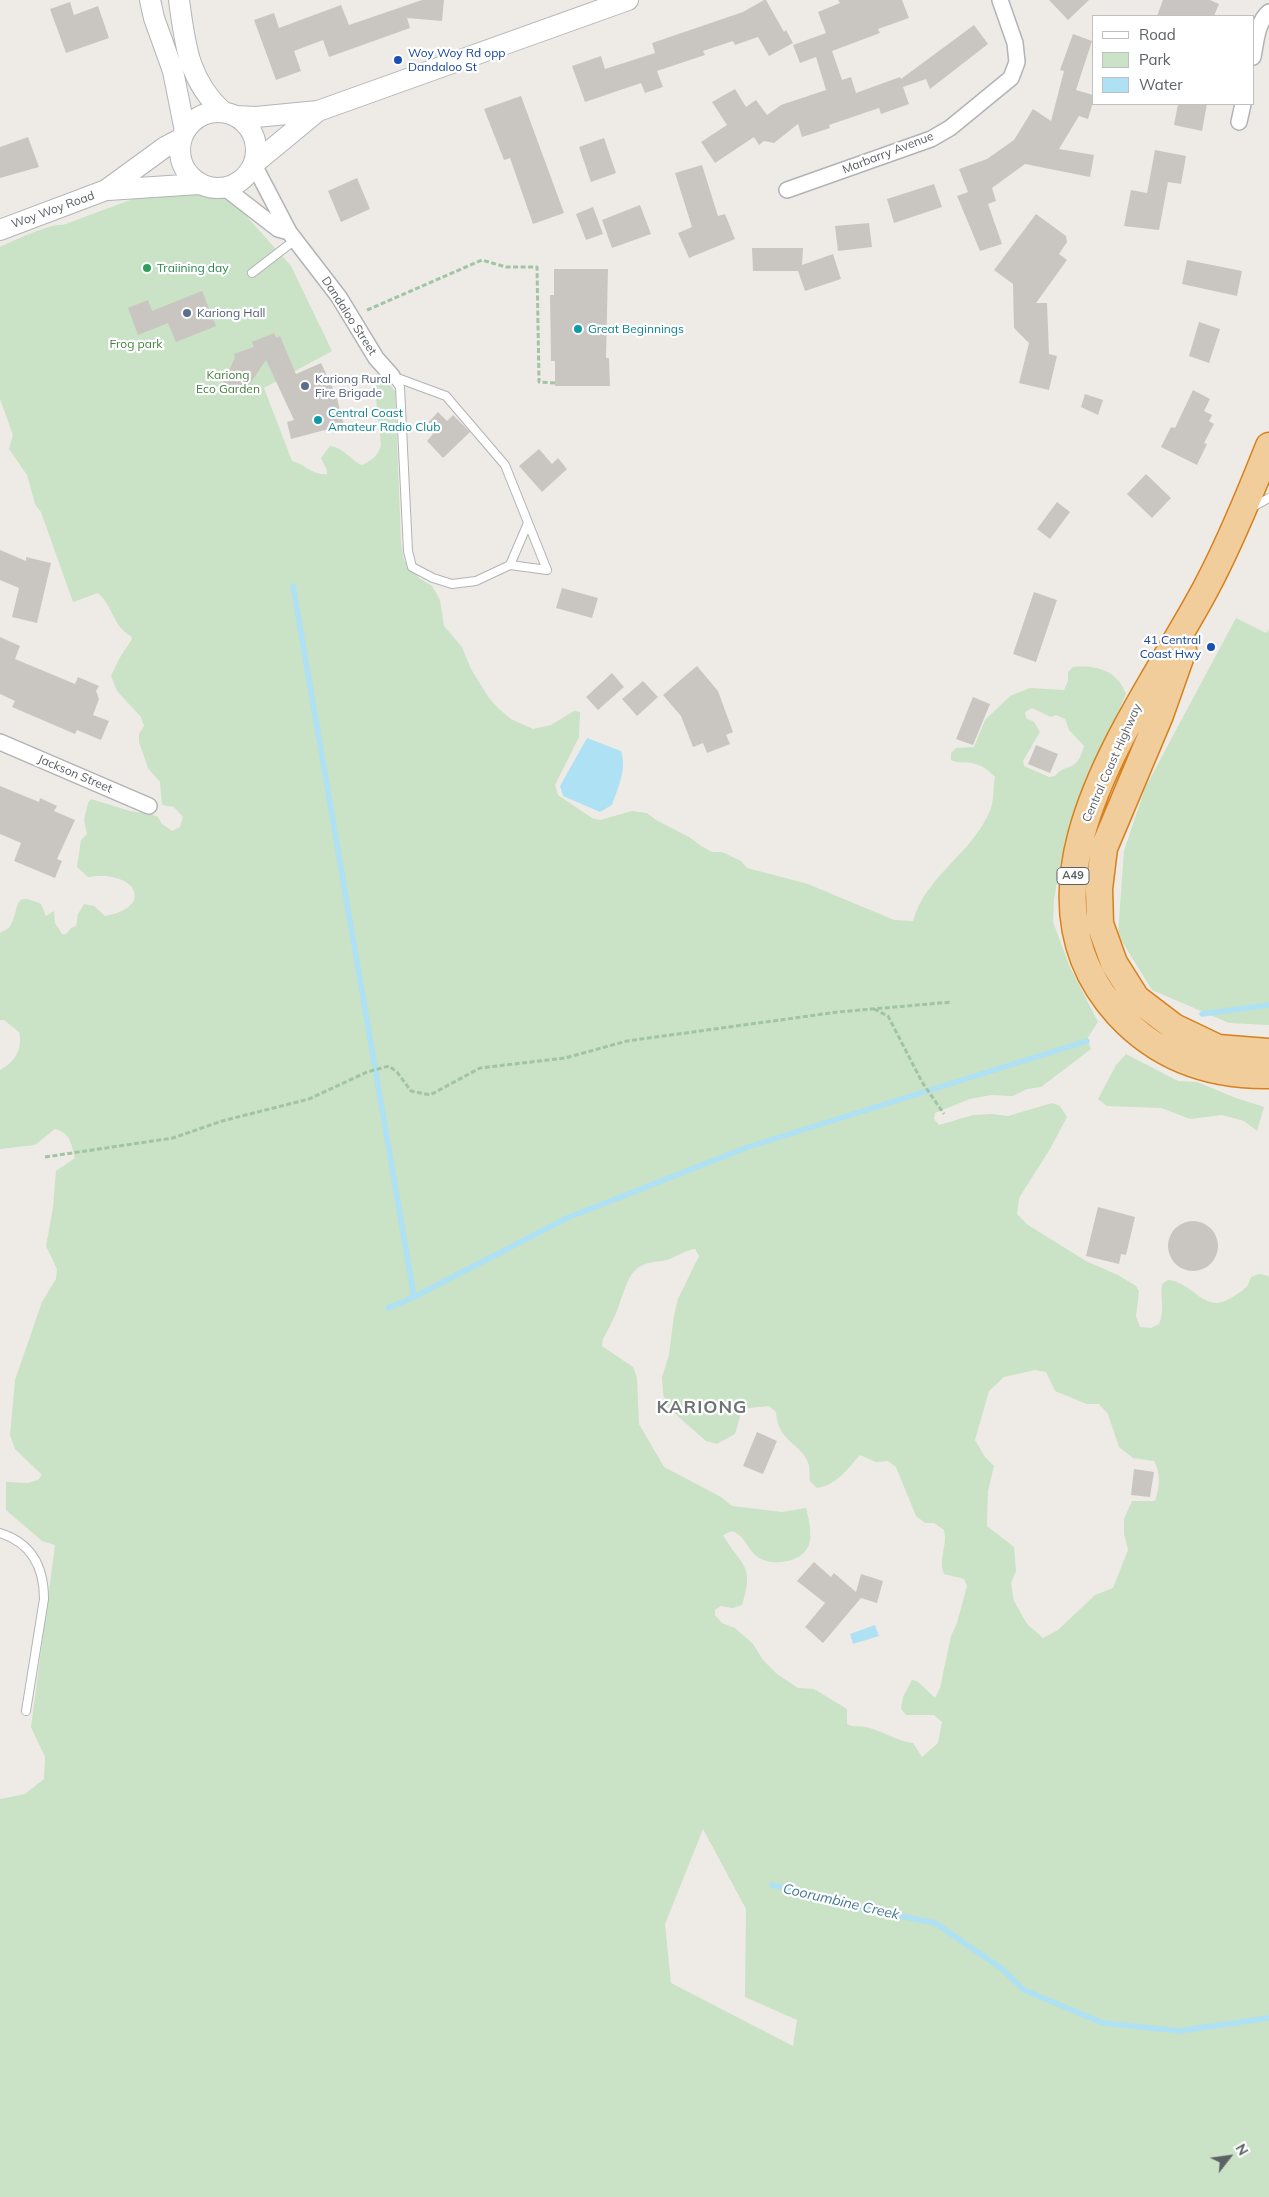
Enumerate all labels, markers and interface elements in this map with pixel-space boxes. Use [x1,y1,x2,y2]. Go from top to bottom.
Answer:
legend [1092,15,1254,105]
text: Road [1139,25,1176,44]
place label: Woy Woy Rd opp Dandaloo St [408,46,506,74]
text: Park [1139,50,1171,69]
marker: Woy Woy Rd opp Dandaloo St [392,54,404,66]
text: Water [1139,75,1183,94]
street label: Marbarry Avenue [840,129,936,177]
street label: Woy Woy Road [10,188,96,232]
place label: Traiining day [157,261,229,275]
marker: Traiining day [141,262,153,274]
street label: Dandaloo Street [318,274,380,358]
place label: Kariong Hall [197,306,265,320]
marker: Kariong Hall [181,307,193,319]
place label: Great Beginnings [588,322,684,336]
marker: Great Beginnings [572,323,584,335]
park label: Frog park [109,337,163,351]
park label: Kariong Eco Garden [196,368,260,396]
place label: Kariong Rural Fire Brigade [315,372,391,400]
marker: Kariong Rural Fire Brigade [299,380,311,392]
place label: Central Coast Amateur Radio Club [328,406,440,434]
marker: Central Coast Amateur Radio Club [312,414,324,426]
place label: 41 Central Coast Hwy [1140,633,1201,661]
marker: 41 Central Coast Hwy [1205,641,1217,653]
street label: Central Coast Highway [1079,702,1145,824]
street label: Jackson Street [36,752,114,796]
road number: A49 [1057,868,1089,884]
district label: KARIONG [656,1397,748,1419]
water label: Coorumbine Creek [781,1880,901,1924]
north arrow [1204,2132,1254,2182]
text: N [1232,2140,1252,2159]

